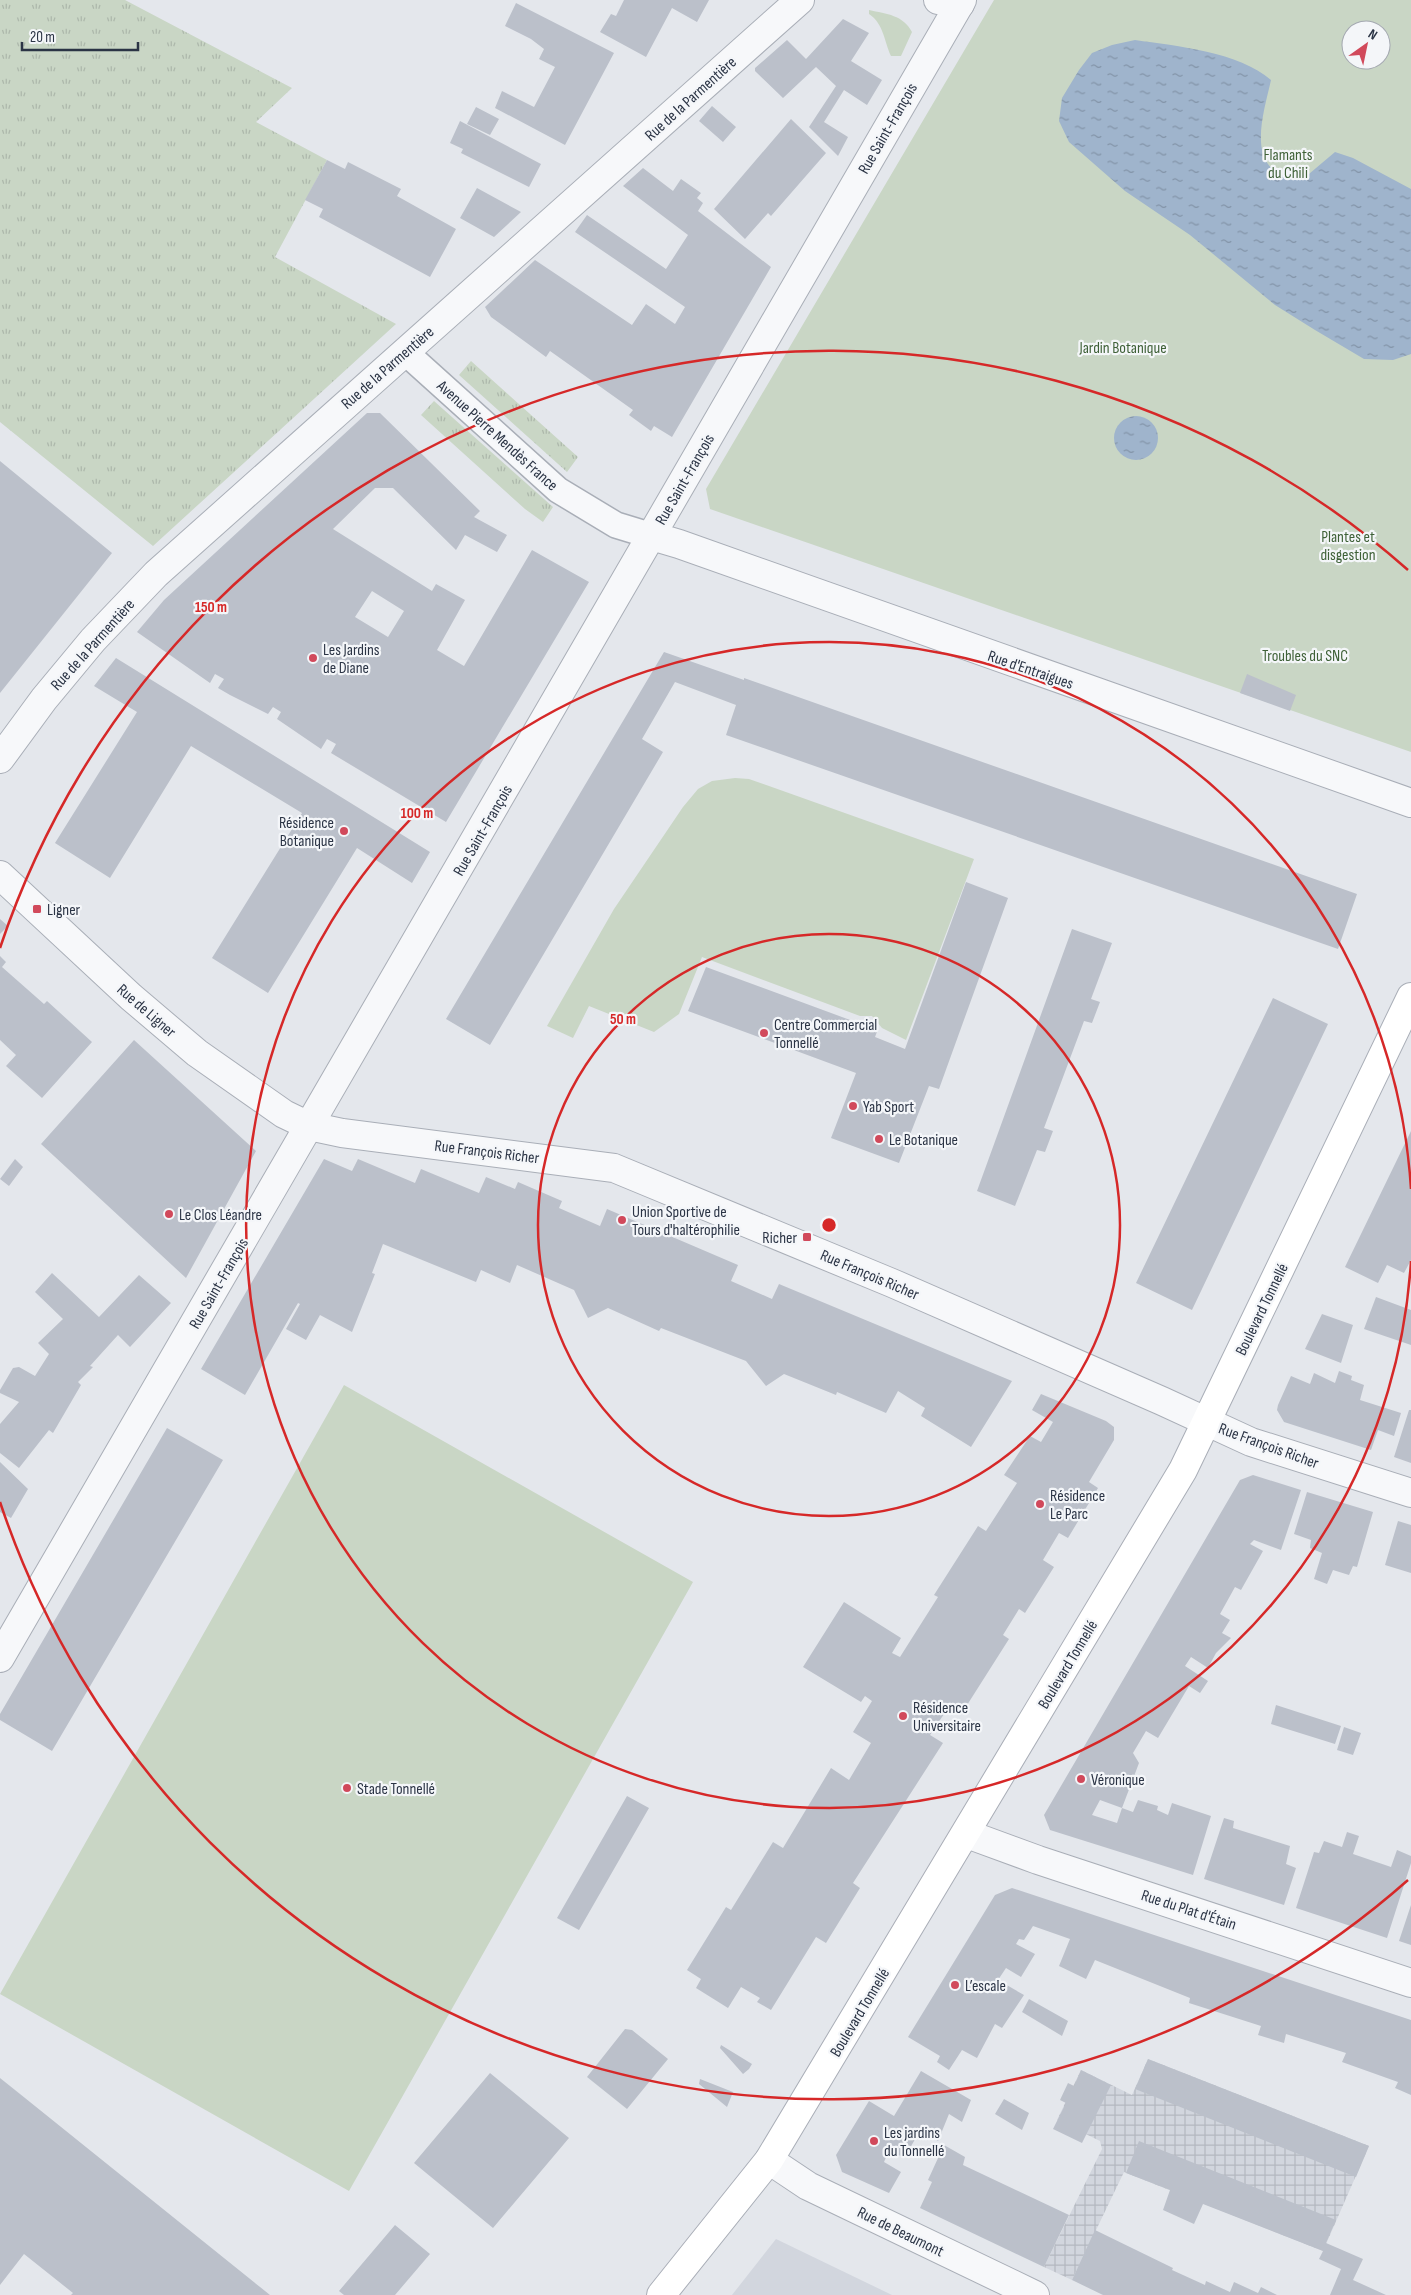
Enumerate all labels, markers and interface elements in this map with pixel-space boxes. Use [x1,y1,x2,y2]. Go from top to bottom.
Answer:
scale bar [22,20,139,52]
north arrow [1341,20,1391,70]
text: N [1365,25,1381,44]
text: 20 m [30,28,55,47]
street label: Rue de la Parmentière [641,53,741,145]
street label: Rue Saint-François [855,80,922,178]
park label: Flamants du Chili [1263,146,1313,183]
street label: Rue de la Parmentière [338,323,438,413]
park label: Jardin Botanique [1078,339,1167,358]
street label: Avenue Pierre Mendès France [432,376,561,495]
street label: Rue Saint-François [652,431,719,529]
park label: Plantes et disgestion [1320,528,1376,565]
street label: Rue de la Parmentière [47,595,139,695]
text: 150 m [195,598,227,617]
place label: Les Jardins de Diane [323,641,380,678]
street label: Rue d'Entraigues [985,647,1076,694]
park label: Troubles du SNC [1262,647,1348,666]
marker: Les Jardins de Diane [307,652,319,664]
street label: Rue Saint-François [450,782,517,880]
text: 100 m [401,804,433,823]
place label: Résidence Botanique [279,814,334,851]
marker: Résidence Botanique [338,825,350,837]
place label: Ligner [47,901,81,920]
marker: Ligner [31,903,43,915]
street label: Rue de Ligner [113,980,180,1042]
text: 50 m [610,1010,636,1029]
place label: Centre Commercial Tonnellé [774,1016,877,1053]
marker: Centre Commercial Tonnellé [758,1027,770,1039]
place label: Yab Sport [863,1098,914,1117]
marker: Yab Sport [847,1100,859,1112]
place label: Le Botanique [889,1131,958,1150]
marker: Le Botanique [873,1133,885,1145]
street label: Rue François Richer [433,1137,541,1168]
place label: Union Sportive de Tours d'haltérophilie [632,1203,740,1240]
place label: Le Clos Léandre [179,1206,262,1225]
marker: Le Clos Léandre [163,1208,175,1220]
marker: Union Sportive de Tours d'haltérophilie [616,1214,628,1226]
centre of rings [820,1216,838,1234]
place label: Richer [762,1229,797,1248]
marker: Richer [801,1231,813,1243]
street label: Rue Saint-François [186,1235,253,1333]
street label: Rue François Richer [817,1246,922,1305]
street label: Boulevard Tonnellé [1232,1261,1293,1359]
street label: Rue François Richer [1216,1419,1322,1473]
place label: Résidence Le Parc [1050,1487,1105,1524]
marker: Résidence Le Parc [1034,1498,1046,1510]
street label: Boulevard Tonnellé [1034,1617,1102,1713]
place label: Résidence Universitaire [913,1699,981,1736]
marker: Résidence Universitaire [897,1710,909,1722]
place label: Véronique [1091,1771,1145,1790]
marker: Véronique [1075,1773,1087,1785]
place label: Stade Tonnellé [357,1780,435,1799]
marker: Stade Tonnellé [341,1782,353,1794]
street label: Rue du Plat d'Étain [1139,1886,1238,1935]
street label: Boulevard Tonnellé [826,1965,894,2061]
place label: L’escale [965,1977,1006,1996]
marker: L’escale [949,1979,961,1991]
place label: Les jardins du Tonnellé [884,2124,945,2161]
marker: Les jardins du Tonnellé [868,2135,880,2147]
street label: Rue de Beaumont [854,2203,947,2262]

